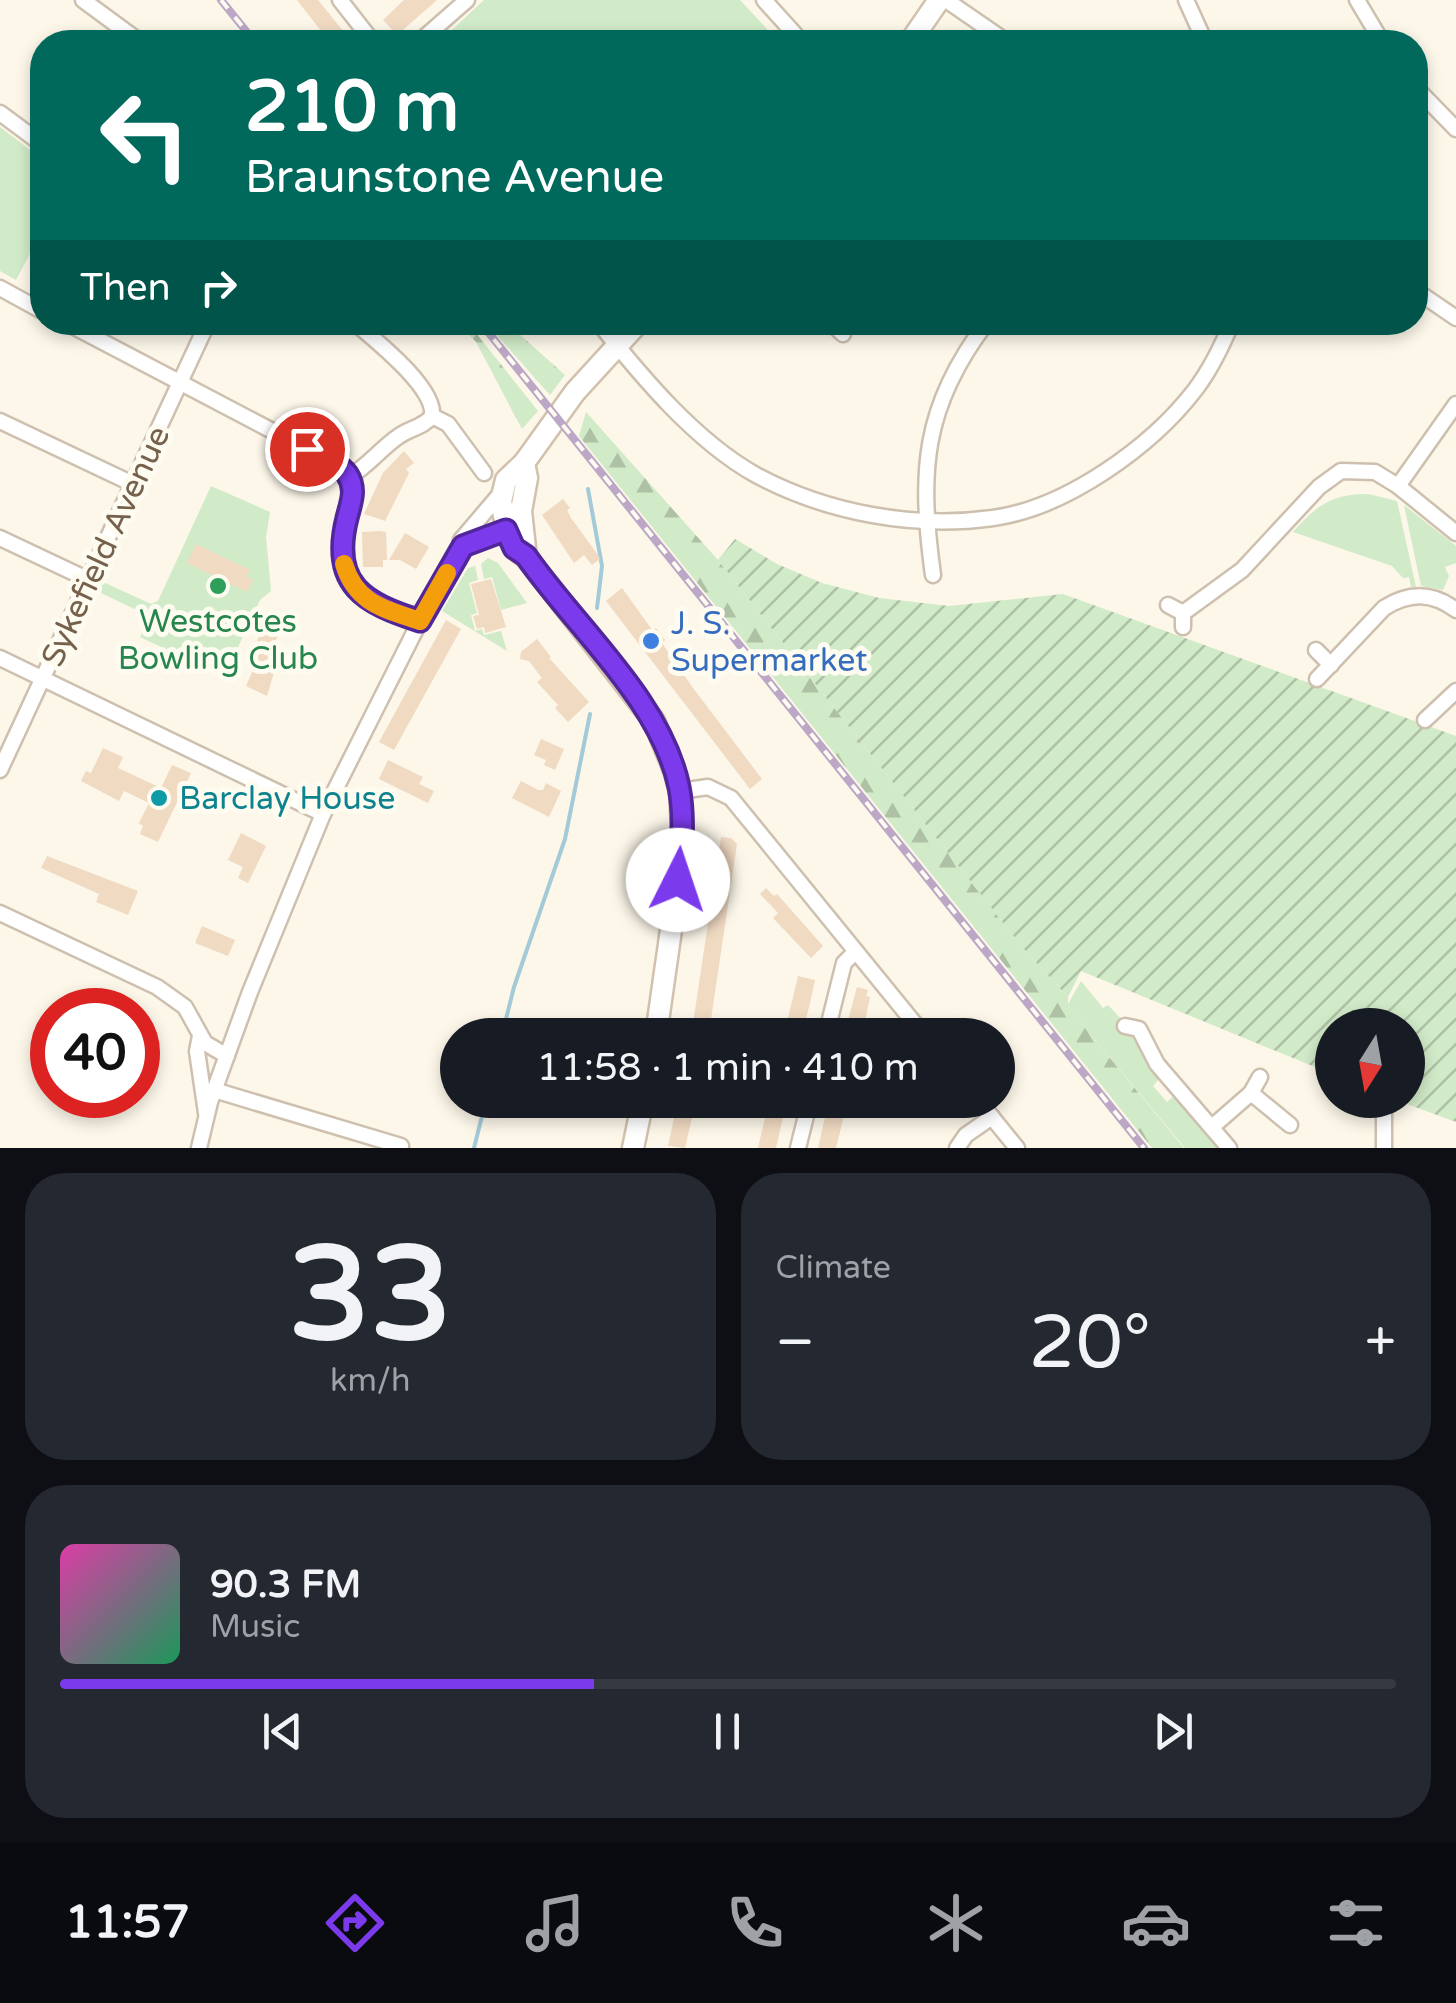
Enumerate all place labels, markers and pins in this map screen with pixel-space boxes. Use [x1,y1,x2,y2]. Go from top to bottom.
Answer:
pin [265,407,350,492]
marker: Westcotes Bowling Club [207,575,229,597]
place label: Westcotes Bowling Club [118,603,318,678]
place label: J. S. Supermarket [671,605,868,680]
marker: J. S. Supermarket [640,630,662,652]
place label: Barclay House [179,780,395,818]
marker: Barclay House [148,787,170,809]

